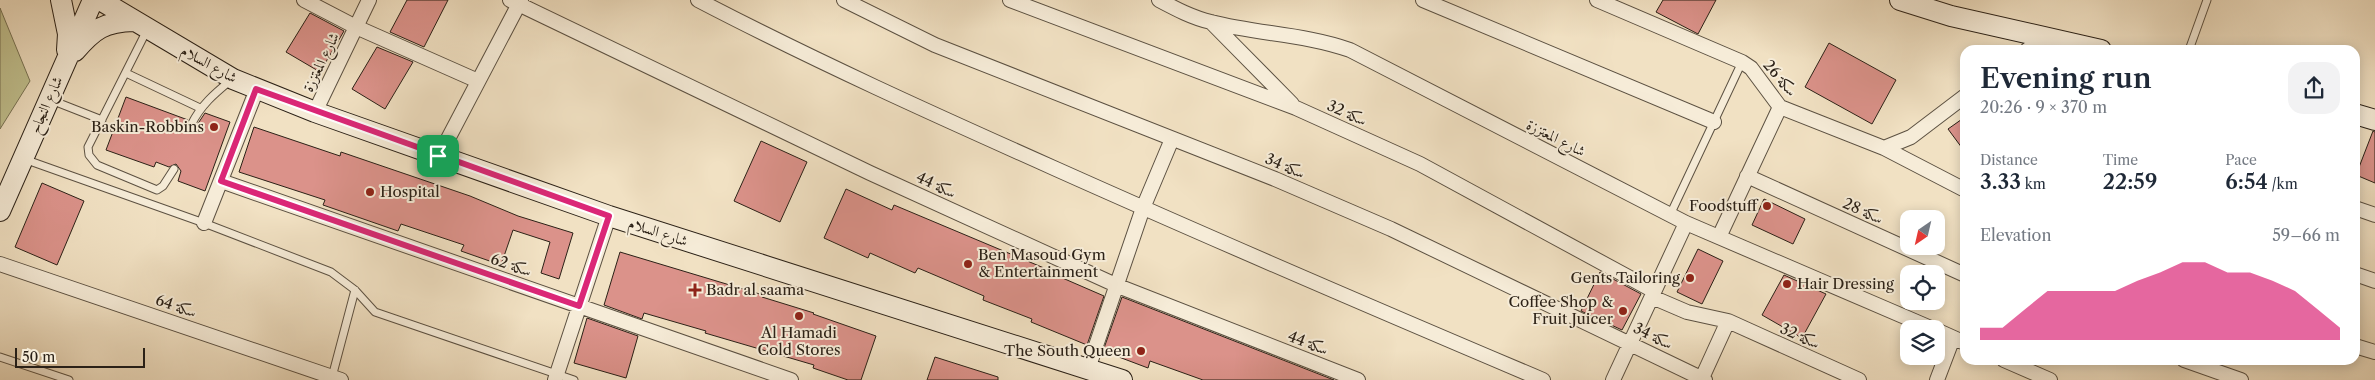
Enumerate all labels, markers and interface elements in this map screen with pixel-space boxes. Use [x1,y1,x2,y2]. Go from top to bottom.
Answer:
street label: شارع المعتززة [298,29,347,96]
street label: شارع السلام [176,40,241,90]
street label: سكة 26 [1759,56,1801,100]
text: Evening run [1980,61,2152,95]
button: share [2288,62,2340,114]
street label: شارع النجاح [24,73,70,138]
street label: سكة 32 [1324,95,1370,130]
text: 20:26 · 9 × 370 m [1980,97,2107,117]
street label: شارع المعتززة [1522,115,1589,164]
place label: Baskin-Robbins [91,117,204,136]
marker: Baskin-Robbins [208,121,220,133]
pin [417,135,459,177]
icon: arrive [424,142,452,170]
street label: سكة 34 [1262,149,1308,182]
text: Distance [1980,151,2038,169]
text: Time [2103,151,2138,169]
text: Pace [2225,151,2257,169]
street label: سكة 44 [913,167,959,202]
text: 3.33 [1980,169,2021,194]
text: 22:59 [2103,169,2157,194]
text: 6:54 [2225,169,2268,194]
text: km [2021,175,2046,193]
text: /km [2268,175,2298,193]
place label: Hospital [380,182,440,201]
marker: Hospital [364,186,376,198]
street label: سكة 28 [1840,193,1886,228]
place label: Foodstuff [1689,196,1759,215]
marker: Foodstuff [1761,200,1773,212]
north arrow [1900,210,1945,255]
map controls [1900,210,1945,365]
street label: شارع السلام [625,213,690,254]
text: Elevation [1980,225,2051,245]
text: 59–66 m [2272,225,2340,245]
place label: Ben Masoud Gym & Entertainment [978,245,1106,281]
street label: سكة 62 [488,249,534,280]
marker: Ben Masoud Gym & Entertainment [962,258,974,270]
button: locate [1900,265,1945,310]
place label: Gents Tailoring [1571,268,1680,287]
marker: Gents Tailoring [1684,272,1696,284]
place label: Hair Dressing [1797,274,1894,293]
marker: Hair Dressing [1781,278,1793,290]
place label: Badr al saama [706,280,804,299]
marker: Badr al saama [688,283,702,297]
street label: سكة 64 [153,290,199,321]
place label: Coffee Shop & Fruit Juicer [1508,292,1614,328]
marker: Coffee Shop & Fruit Juicer [1617,305,1629,317]
marker: Al Hamadi Cold Stores [793,310,805,322]
street label: سكة 34 [1630,318,1676,353]
street label: سكة 32 [1777,318,1823,353]
button: layers [1900,320,1945,365]
place label: Al Hamadi Cold Stores [758,323,840,359]
street label: سكة 44 [1285,326,1331,359]
place label: The South Queen [1004,341,1132,360]
scale bar [15,345,145,368]
marker: The South Queen [1135,345,1147,357]
text: 50 m [22,348,55,366]

